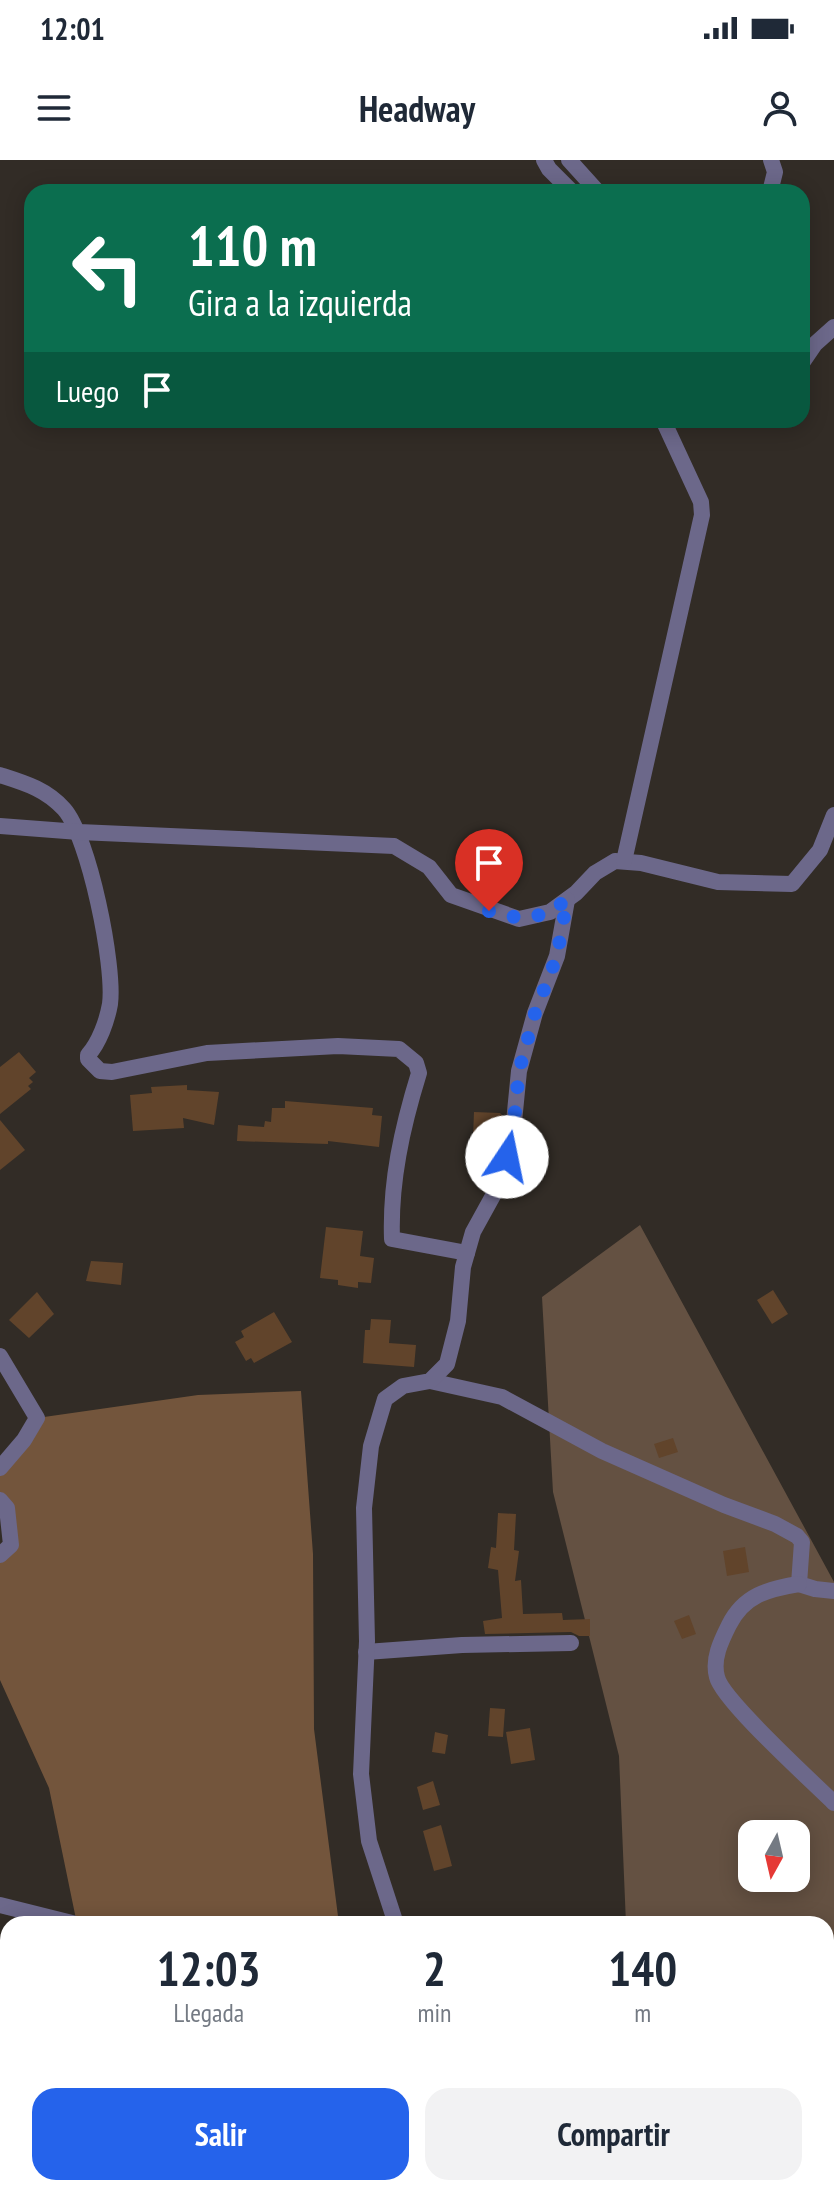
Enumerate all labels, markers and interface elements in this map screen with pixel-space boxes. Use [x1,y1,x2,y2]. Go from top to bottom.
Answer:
text: 12:01 [40,9,105,48]
text: Headway [359,85,475,132]
icon: menu [32,86,76,130]
icon: person [758,86,802,130]
text: 110 m [188,209,317,281]
icon: left [56,216,160,320]
text: Gira a la izquierda [188,279,412,326]
icon: arrive [135,368,179,412]
text: Luego [56,371,119,410]
pin [455,829,523,911]
icon: arrive [467,841,511,885]
position arrow [465,1115,549,1199]
north arrow [738,1820,810,1892]
map controls [738,1820,810,1892]
text: 12:03 [157,1937,261,1999]
text: 2 [423,1937,446,1999]
text: 140 [608,1937,677,1999]
text: Llegada [173,1996,244,2029]
text: min [417,1996,451,2029]
text: m [634,1996,651,2029]
button: Salir [32,2088,409,2180]
button: Compartir [425,2088,802,2180]

